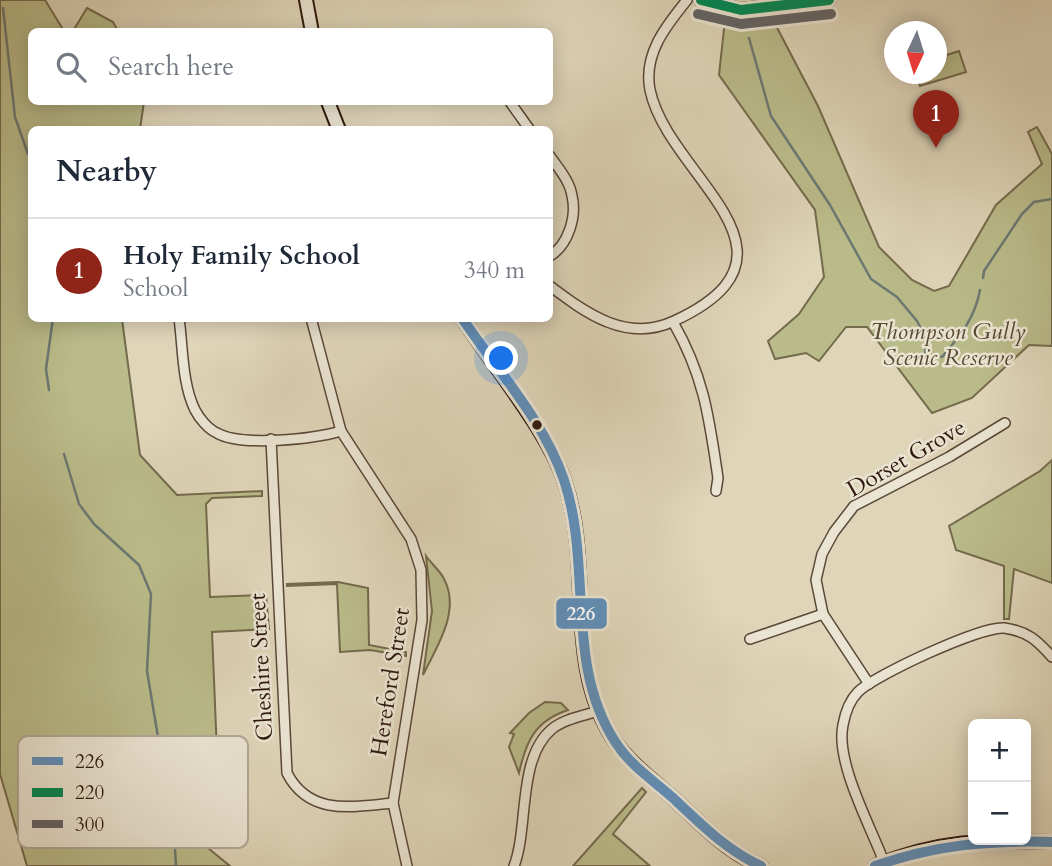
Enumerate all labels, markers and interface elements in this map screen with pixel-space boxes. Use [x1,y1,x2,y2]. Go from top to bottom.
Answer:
north arrow [884,21,947,84]
search box [28,28,553,105]
icon: search [52,48,90,86]
text: Search here [108,49,234,84]
pin: 1 [913,90,959,148]
text: Nearby [56,151,157,192]
text: Holy Family School [123,238,360,273]
text: 1 [73,255,85,286]
text: 340 m [464,255,525,286]
text: School [123,273,188,304]
park label: Thompson Gully Scenic Reserve [870,316,1026,373]
your location [484,341,518,375]
street label: Dorset Grove [841,412,971,504]
unlabelled marker [530,418,544,432]
street label: Cheshire Street [242,592,280,742]
line badge: 226 [555,597,608,630]
text: 226 [566,601,596,627]
street label: Hereford Street [363,605,417,759]
map controls [968,719,1031,845]
button: + [968,719,1031,782]
legend [18,736,248,848]
text: 226 [75,749,104,775]
text: 220 [75,780,104,806]
button: − [968,782,1031,845]
text: 300 [75,812,104,838]

